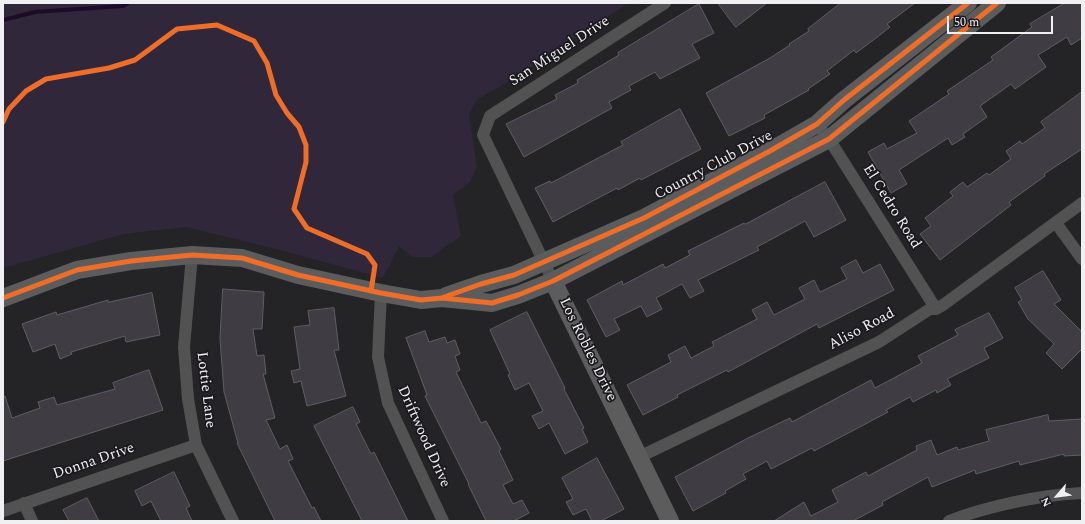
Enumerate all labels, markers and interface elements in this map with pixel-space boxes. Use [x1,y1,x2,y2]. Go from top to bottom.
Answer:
scale bar [949,8,1055,34]
street label: San Miguel Drive [506,13,614,91]
text: 50 m [954,13,979,32]
street label: Country Club Drive [652,127,776,205]
street label: El Cedro Road [858,161,924,253]
street label: Los Robles Drive [554,295,620,405]
street label: Aliso Road [826,305,898,355]
street label: Lottie Lane [191,351,219,429]
street label: Driftwood Drive [393,383,453,491]
street label: Donna Drive [51,440,137,484]
north arrow [1037,476,1077,516]
text: N [1036,494,1056,510]

